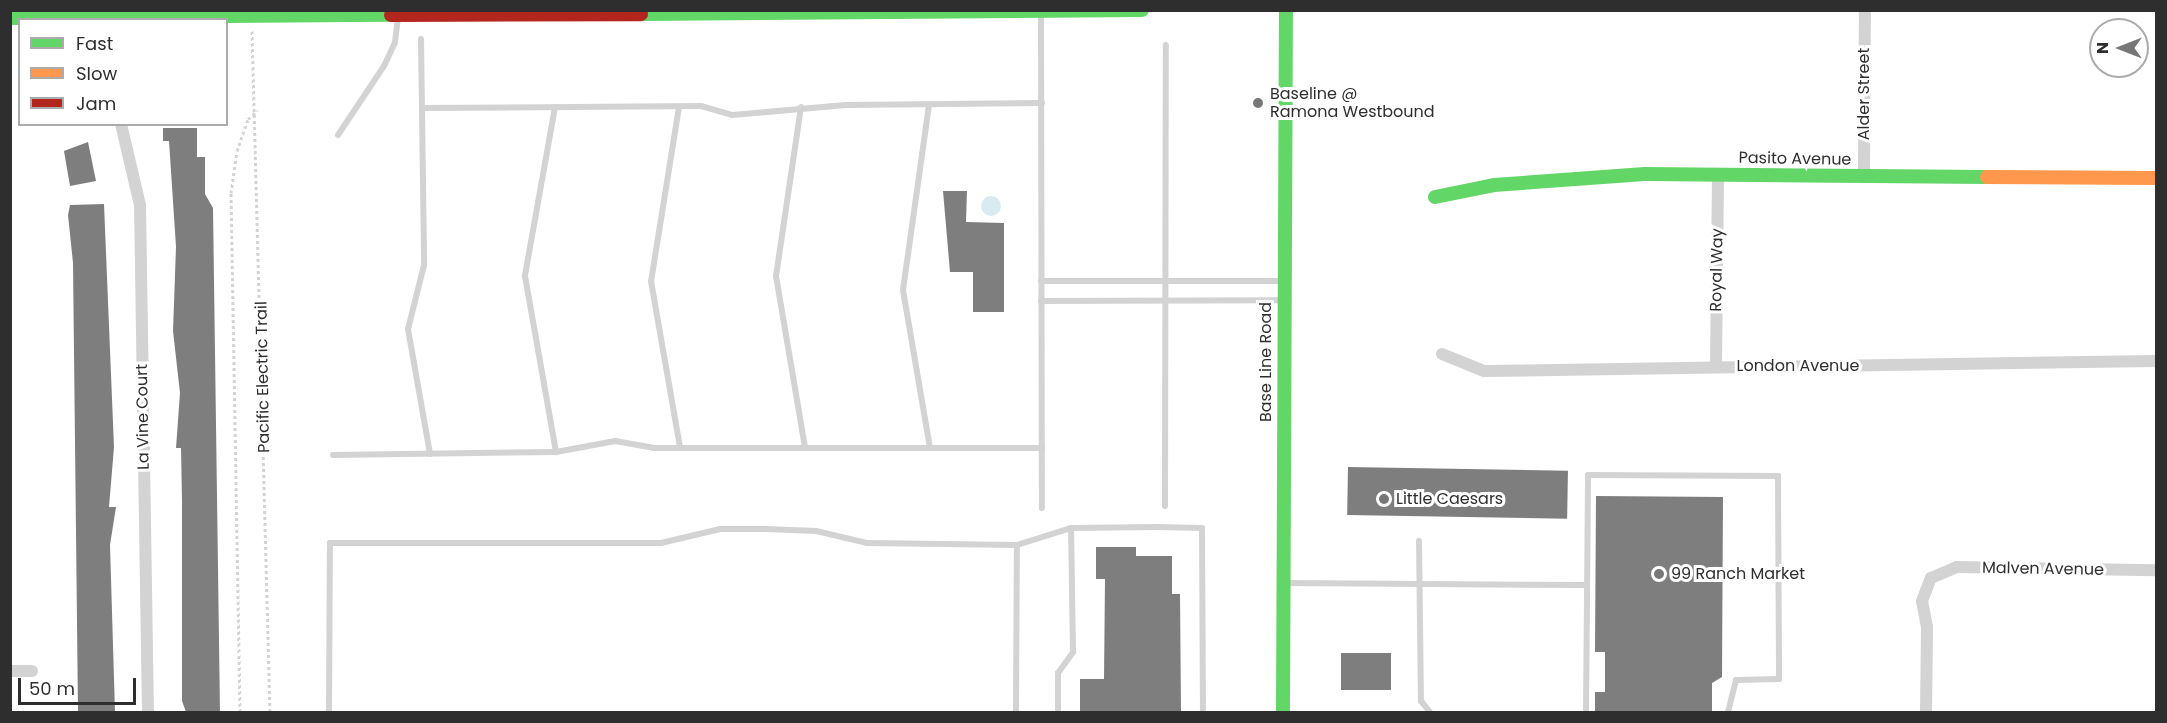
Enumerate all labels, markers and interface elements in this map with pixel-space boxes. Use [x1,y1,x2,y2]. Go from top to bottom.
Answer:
legend [18,18,228,126]
north arrow [2089,18,2149,78]
text: Fast [76,31,113,56]
text: N [2091,42,2114,54]
street label: Alder Street [1854,48,1874,140]
text: Slow [76,61,117,86]
place label: Baseline @ Ramona Westbound [1270,84,1435,122]
text: Jam [76,91,116,116]
marker: Baseline @ Ramona Westbound [1251,96,1265,110]
street label: Pasito Avenue [1738,148,1852,170]
street label: Royal Way [1707,228,1727,312]
street label: Pacific Electric Trail [252,301,274,453]
street label: Base Line Road [1256,302,1276,422]
street label: London Avenue [1736,356,1860,376]
street label: La Vine Court [132,364,154,470]
place label: Little Caesars [1396,489,1503,509]
marker: Little Caesars [1377,492,1391,506]
street label: Malven Avenue [1982,558,2104,580]
place label: 99 Ranch Market [1671,564,1805,584]
marker: 99 Ranch Market [1652,567,1666,581]
scale bar [21,666,140,704]
text: 50 m [29,676,75,701]

